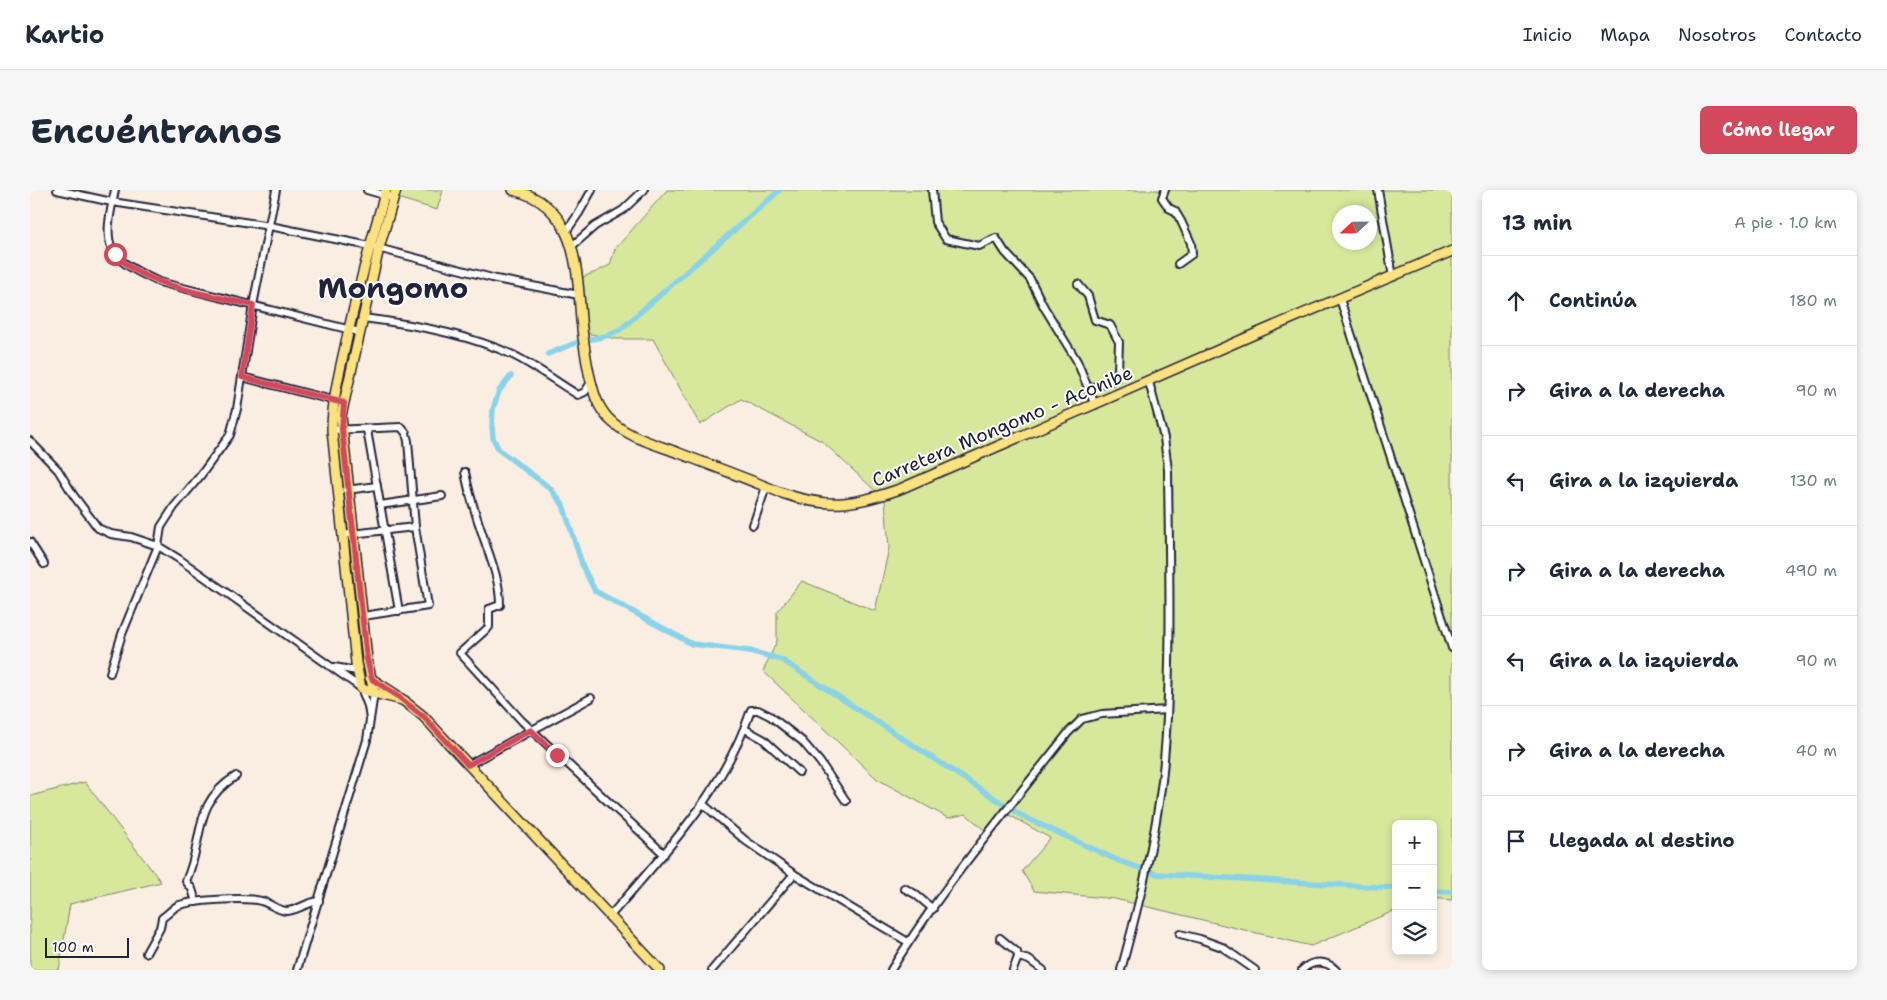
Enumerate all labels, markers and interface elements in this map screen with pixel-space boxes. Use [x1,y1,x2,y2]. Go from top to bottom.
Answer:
text: Kartio [25,19,104,51]
text: Inicio [1523,23,1572,47]
text: Mapa [1600,23,1650,47]
text: Nosotros [1678,23,1756,47]
text: Contacto [1784,23,1862,47]
button: Cómo llegar [1700,106,1857,154]
text: Encuéntranos [30,107,282,154]
north arrow [1332,205,1377,250]
text: 13 min [1502,209,1572,237]
text: A pie · 1.0 km [1734,212,1837,233]
route start [104,243,127,266]
district label: Mongomo [318,268,468,307]
icon: ahead [1502,287,1530,315]
text: Continúa [1549,288,1637,313]
text: 180 m [1789,290,1837,311]
street label: Carretera Mongomo - Aconibe [868,360,1136,493]
icon: right [1502,377,1530,405]
text: Gira a la derecha [1549,378,1725,403]
text: 90 m [1796,380,1837,401]
icon: left [1502,467,1530,495]
text: Gira a la izquierda [1549,468,1738,493]
text: 130 m [1790,470,1837,491]
icon: right [1502,557,1530,585]
text: Gira a la derecha [1549,558,1725,583]
text: 490 m [1785,560,1837,581]
icon: left [1502,647,1530,675]
text: Gira a la izquierda [1549,648,1738,673]
text: 90 m [1796,650,1837,671]
icon: right [1502,737,1530,765]
text: Gira a la derecha [1549,738,1725,763]
text: 40 m [1795,740,1837,761]
route end [546,744,569,767]
map controls [1392,820,1437,955]
button: + [1392,820,1437,865]
icon: arrive [1502,827,1530,855]
text: Llegada al destino [1549,828,1735,853]
button: − [1392,865,1437,910]
button: layers [1392,910,1437,955]
scale bar [45,935,129,958]
text: 100 m [52,938,94,956]

